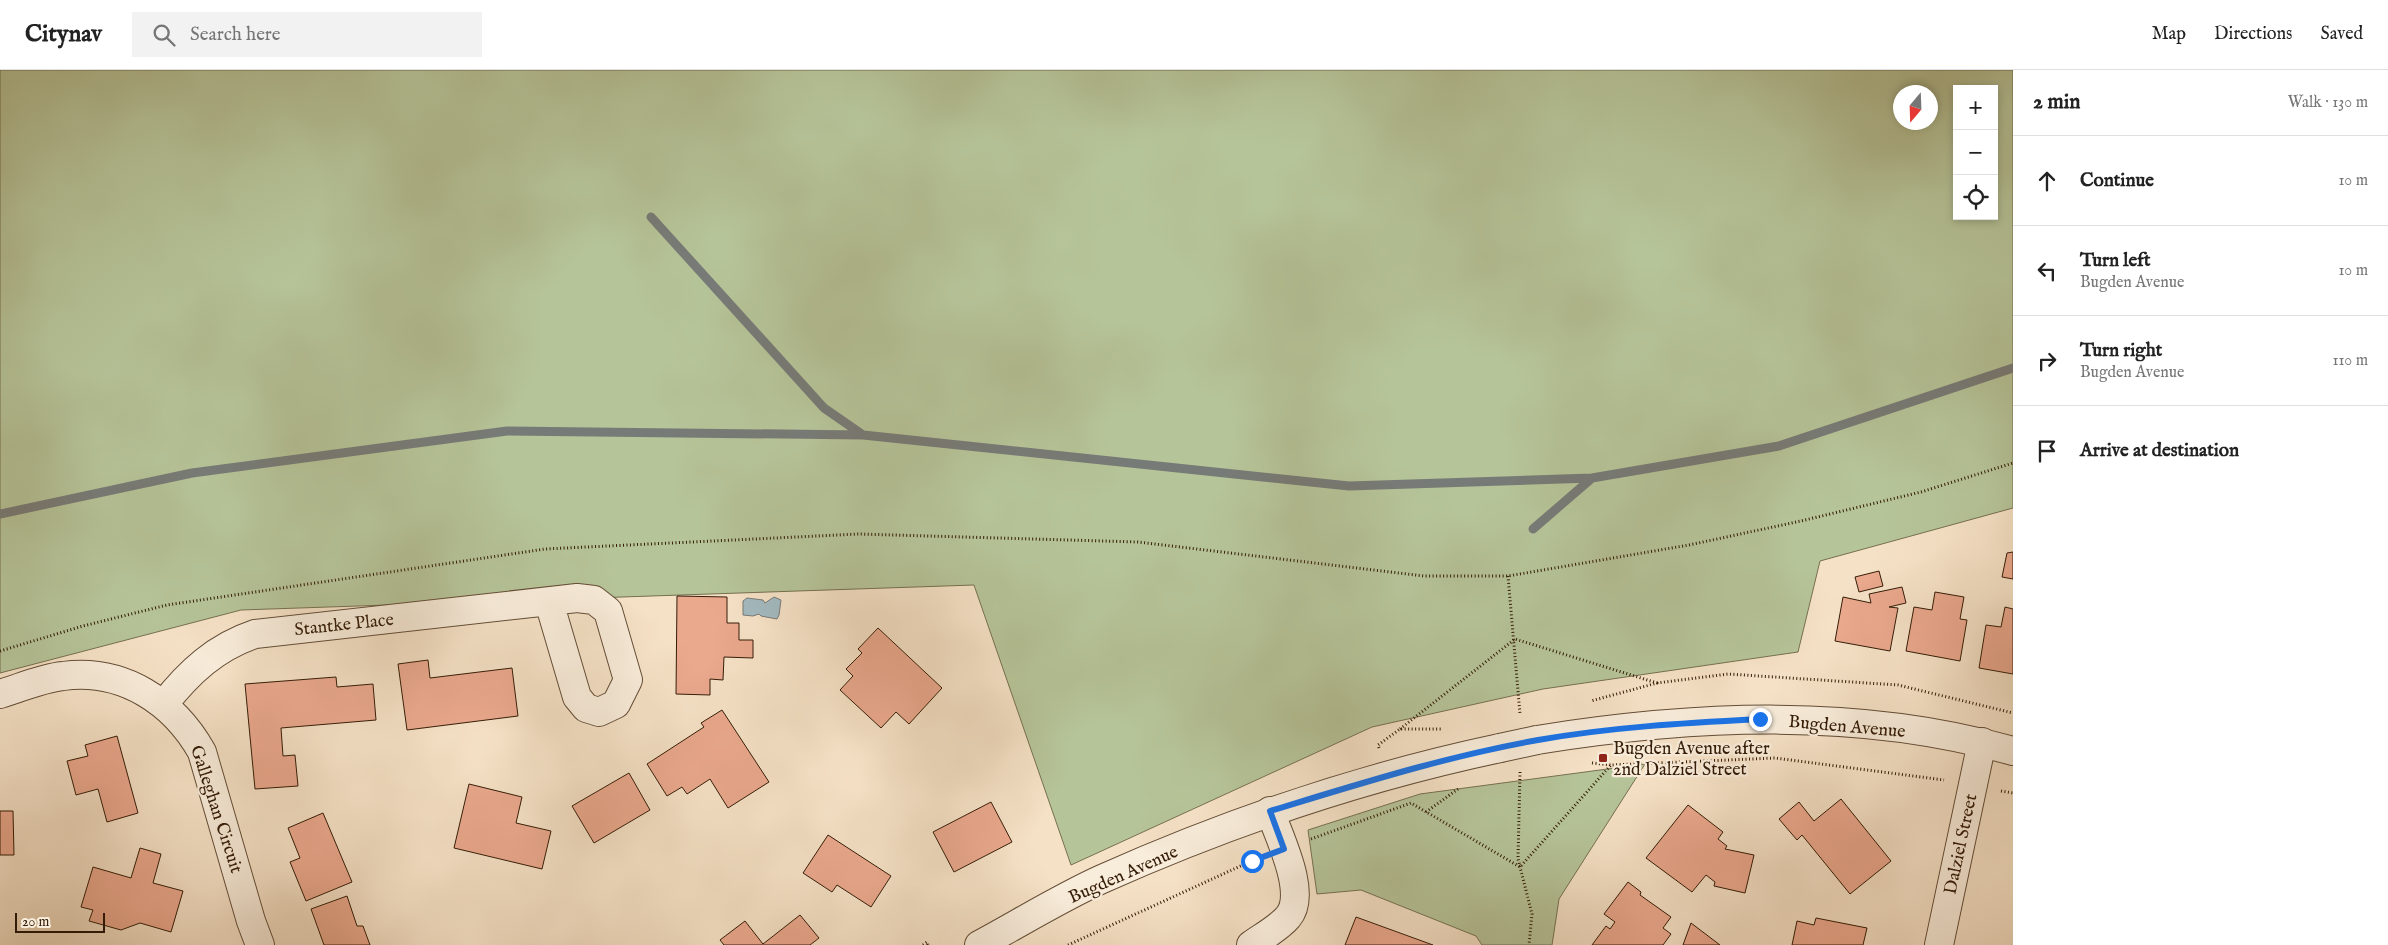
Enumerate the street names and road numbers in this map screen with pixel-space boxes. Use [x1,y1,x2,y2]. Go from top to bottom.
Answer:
street label: Stantke Place [293,609,395,642]
street label: Bugden Avenue [1787,711,1906,744]
street label: Galleghan Circuit [184,743,247,876]
street label: Dalziel Street [1940,792,1983,897]
street label: Bugden Avenue [1065,841,1182,910]

